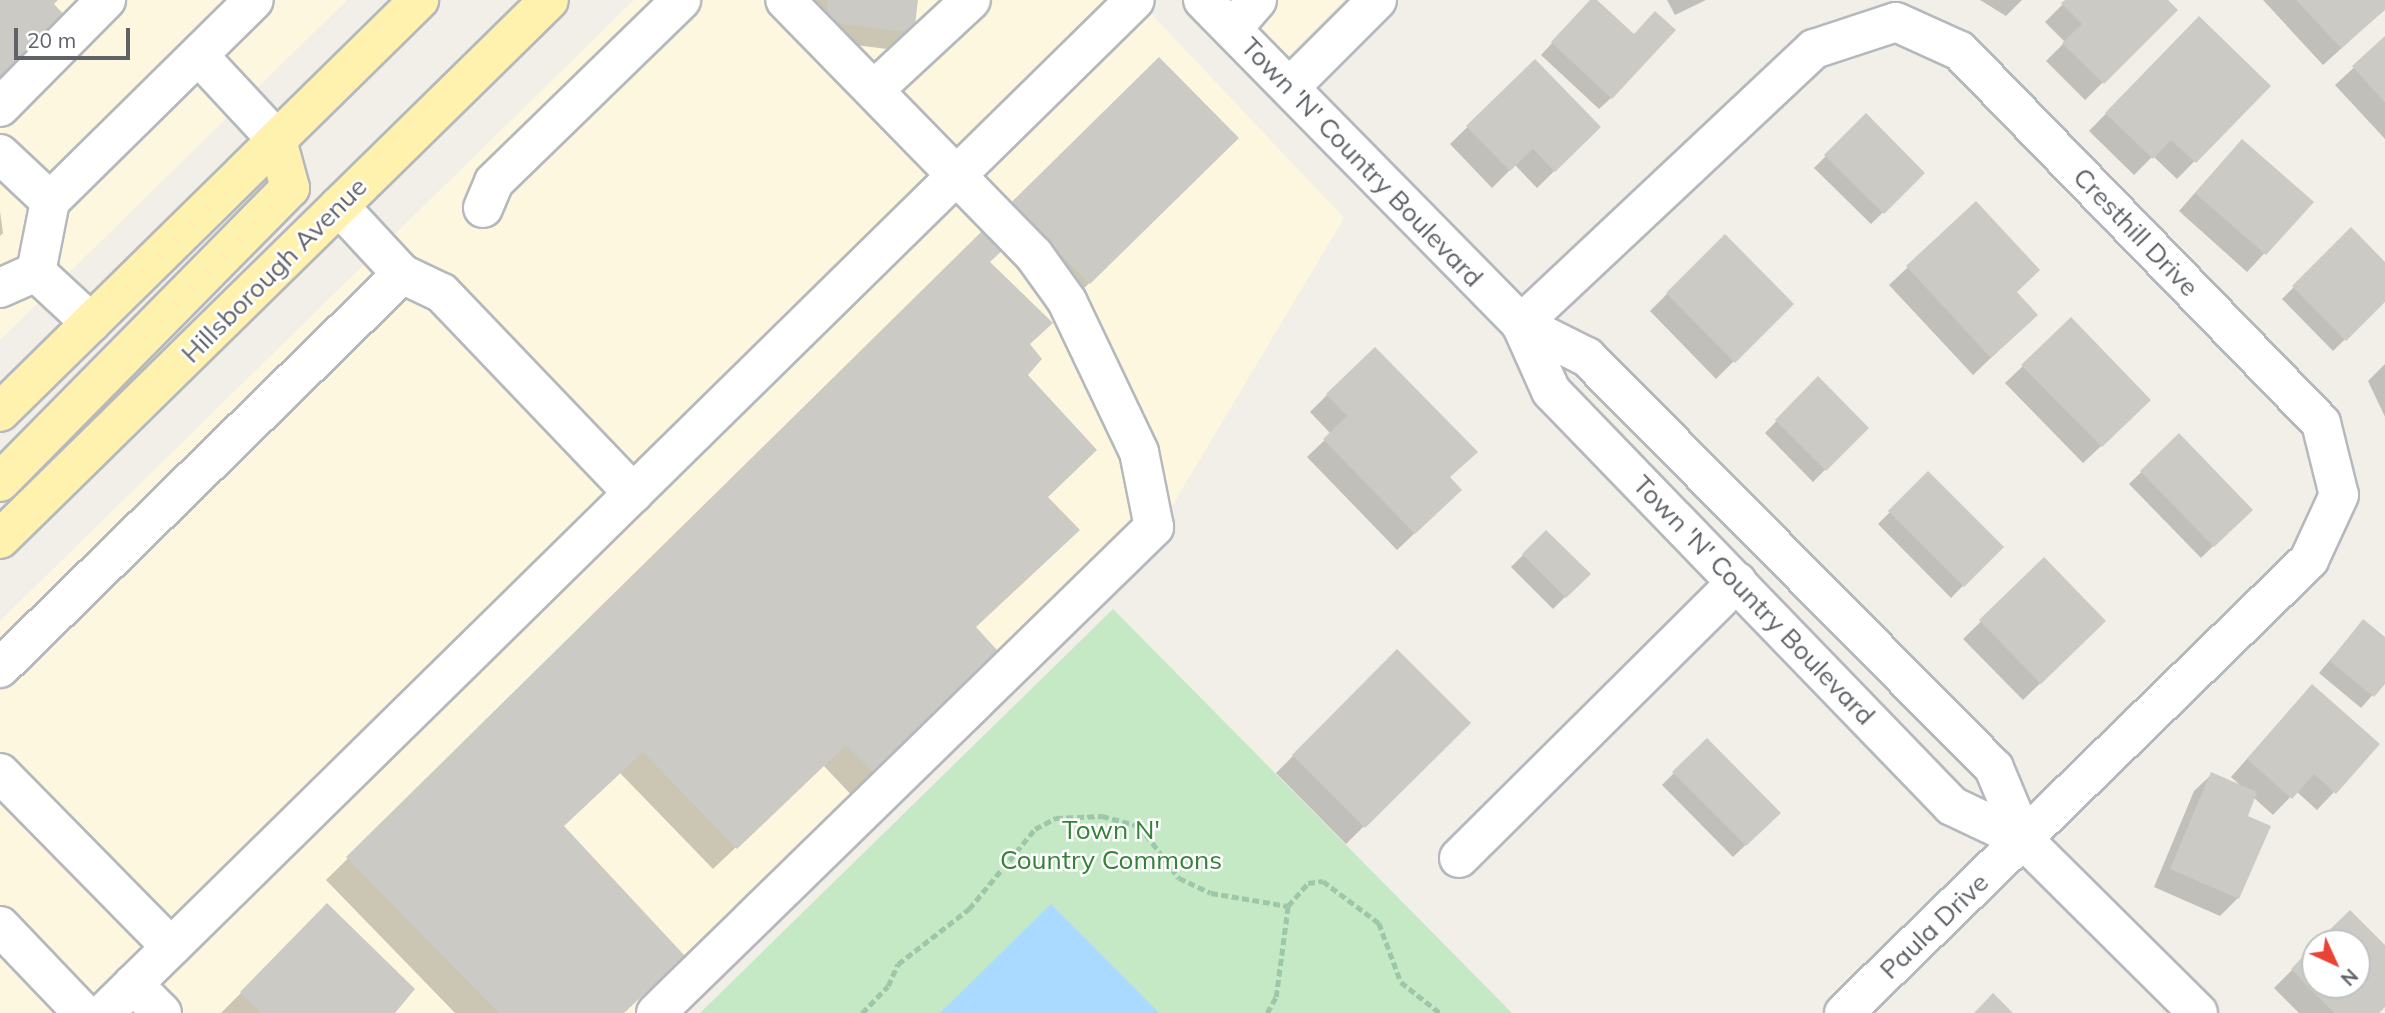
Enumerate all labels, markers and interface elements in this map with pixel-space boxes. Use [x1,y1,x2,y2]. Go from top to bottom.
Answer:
scale bar [18,14,133,58]
text: 20 m [27,27,76,53]
street label: Town 'N' Country Boulevard [1235,31,1489,293]
street label: Cresthill Drive [2067,161,2205,303]
street label: Hillsborough Avenue [175,171,373,369]
street label: Town 'N' Country Boulevard [1627,469,1881,731]
park label: Town N' Country Commons [1000,814,1222,876]
street label: Paula Drive [1873,867,1995,985]
north arrow [2301,929,2371,999]
text: N [2336,964,2363,991]

